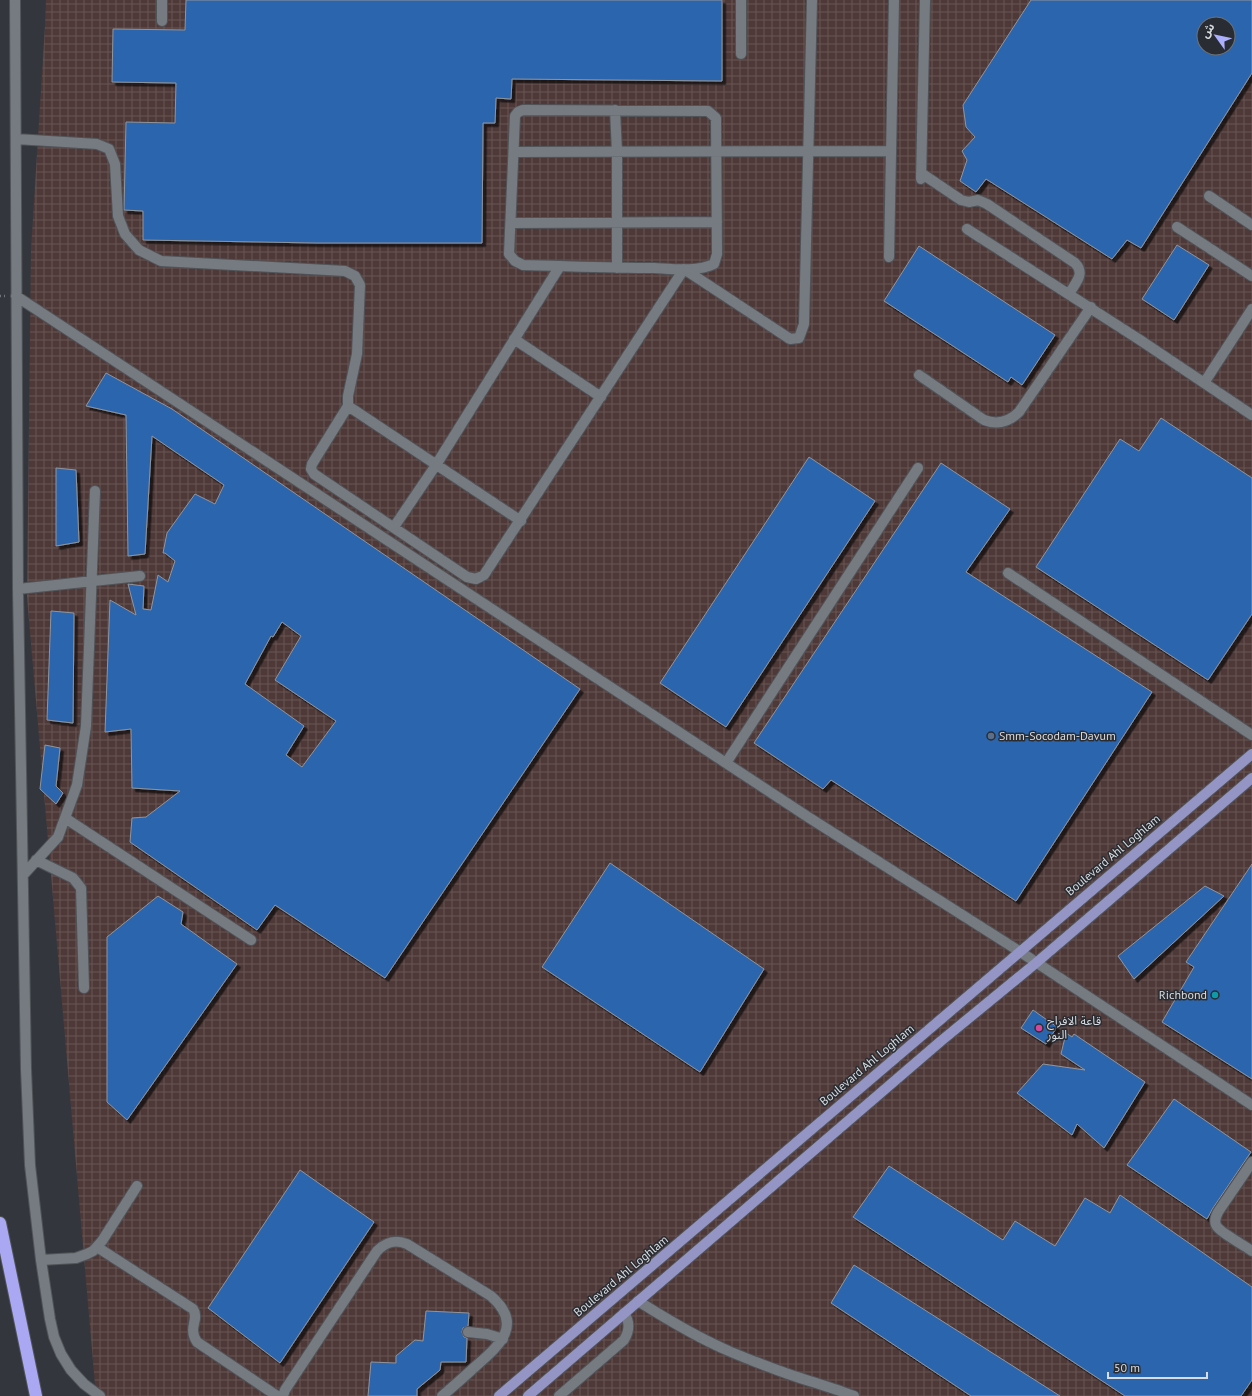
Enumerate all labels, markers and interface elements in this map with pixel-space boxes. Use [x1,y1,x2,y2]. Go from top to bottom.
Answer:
north arrow [1196,16,1236,56]
text: ش [1198,20,1218,41]
place label: Smm-Socodam-Davum [999,728,1116,743]
marker: Smm-Socodam-Davum [986,731,996,741]
street label: Boulevard Ahl Loghlam [1062,811,1163,899]
place label: Richbond [1159,987,1207,1002]
marker: Richbond [1210,990,1220,1000]
place label: قاعة الافراح النور [1046,1013,1101,1042]
street label: Boulevard Ahl Loghlam [816,1021,917,1109]
marker: قاعة الافراح النور [1034,1023,1044,1033]
street label: Boulevard Ahl Loghlam [570,1232,671,1320]
scale bar [1108,1354,1207,1380]
text: 50 m [1114,1360,1140,1375]

